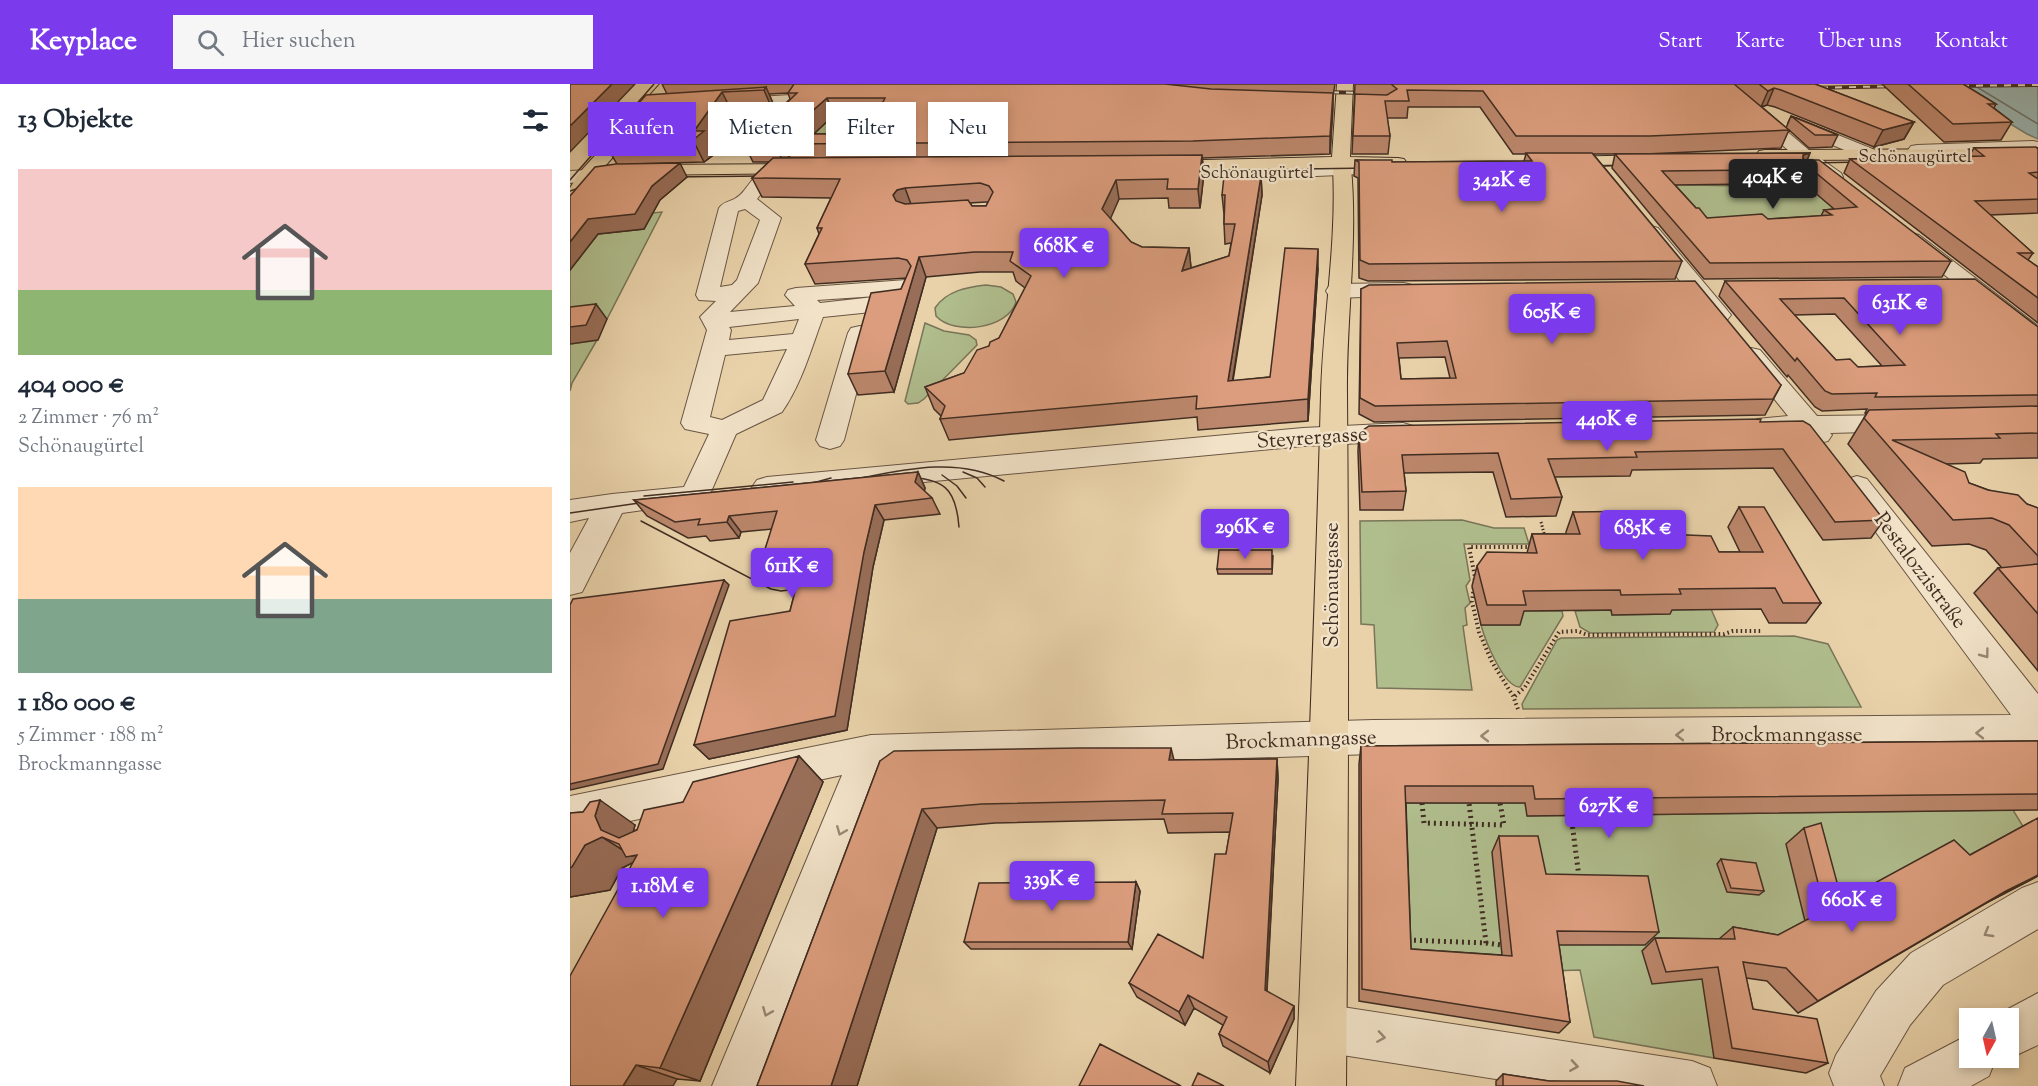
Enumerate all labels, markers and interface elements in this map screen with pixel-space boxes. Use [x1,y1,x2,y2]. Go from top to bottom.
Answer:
search box [173,15,593,69]
text: Keyplace [30,22,137,62]
icon: search [194,26,227,59]
text: Hier suchen [242,26,356,58]
text: Start [1658,27,1702,57]
text: Karte [1735,27,1785,57]
text: Über uns [1818,27,1902,57]
text: Kontakt [1935,27,2008,57]
text: 13 Objekte [18,102,133,139]
chip: Kaufen [588,102,696,156]
chip: Mieten [708,102,814,156]
chip: Filter [826,102,916,156]
chip: Neu [928,102,1008,156]
icon: filters [519,104,552,137]
street label: Schönaugürtel [1858,145,1972,171]
pin: 404K € [1724,159,1822,210]
street label: Schönaugürtel [1200,161,1314,187]
pin: 342K € [1453,162,1551,213]
text: 404K € [1743,164,1803,193]
text: 342K € [1473,167,1531,196]
icon: home [231,208,339,316]
pin: 668K € [1015,228,1113,279]
text: 668K € [1034,233,1094,262]
pin: 631K € [1851,285,1949,336]
text: 631K € [1872,290,1928,319]
pin: 605K € [1503,294,1601,345]
text: 605K € [1523,299,1581,328]
text: 404 000 € [18,367,125,404]
pin: 440K € [1558,401,1656,452]
text: 2 Zimmer · 76 m² [18,404,159,433]
text: 440K € [1576,406,1638,435]
street label: Steyrergasse [1256,420,1369,458]
text: Schönaugürtel [18,433,144,462]
street label: Pestalozzistraße [1866,507,1973,636]
pin: 296K € [1196,509,1294,560]
pin: 685K € [1594,510,1692,561]
text: 296K € [1215,514,1275,543]
text: 685K € [1614,515,1672,544]
street label: Schönaugasse [1318,522,1348,648]
icon: home [231,526,339,634]
pin: 611K € [743,548,841,599]
text: 611K € [765,553,819,582]
one-way arrow [1978,647,1989,658]
text: 1 180 000 € [18,685,136,722]
street label: Brockmanngasse [1711,721,1863,751]
text: 5 Zimmer · 188 m² [18,722,164,751]
street label: Brockmanngasse [1225,723,1377,759]
one-way arrow [1975,727,1984,739]
one-way arrow [1675,729,1684,741]
one-way arrow [1480,730,1489,742]
text: Brockmanngasse [18,751,162,780]
pin: 627K € [1560,788,1658,839]
text: 627K € [1579,793,1639,822]
one-way arrow [836,825,848,836]
pin: 339K € [1003,861,1101,912]
text: 339K € [1024,866,1080,895]
pin: 1.18M € [608,868,718,919]
text: 1.18M € [631,873,695,902]
pin: 660K € [1803,882,1901,933]
text: 660K € [1821,887,1883,916]
one-way arrow [1983,926,1994,938]
one-way arrow [762,1006,774,1017]
north arrow [1959,1008,2019,1068]
map controls [1959,1008,2019,1068]
one-way arrow [1376,1030,1386,1042]
one-way arrow [1569,1059,1579,1071]

